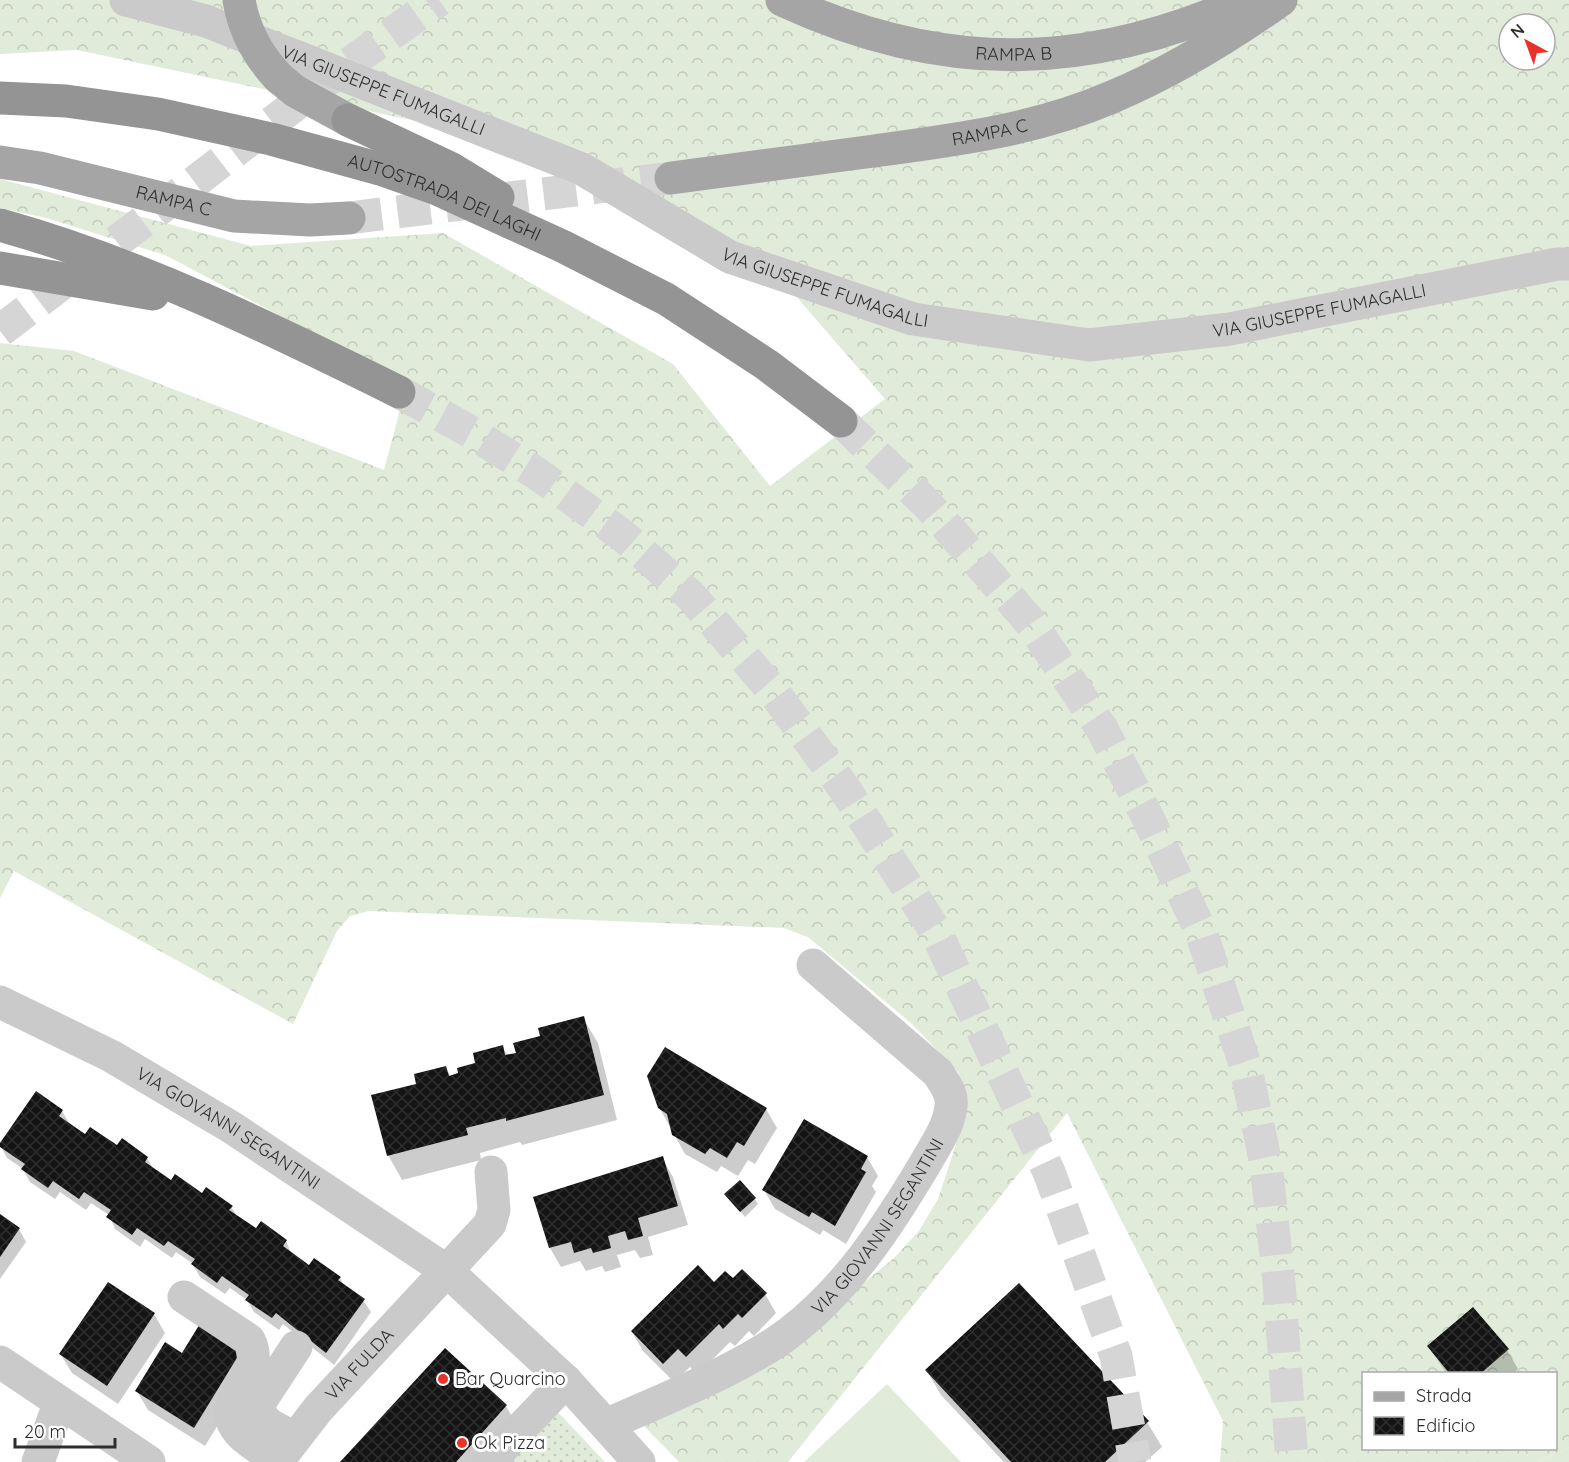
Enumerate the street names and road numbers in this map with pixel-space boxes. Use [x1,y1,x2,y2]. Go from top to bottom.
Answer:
street label: VIA GIUSEPPE FUMAGALLI [278,40,488,141]
street label: RAMPA B [975,41,1053,66]
street label: RAMPA C [950,113,1030,151]
street label: AUTOSTRADA DEI LAGHI [345,149,545,246]
street label: RAMPA C [134,180,214,221]
street label: VIA GIUSEPPE FUMAGALLI [717,242,930,332]
street label: VIA GIUSEPPE FUMAGALLI [1211,278,1428,342]
street label: VIA GIOVANNI SEGANTINI [132,1062,325,1194]
street label: VIA GIOVANNI SEGANTINI [806,1134,949,1320]
street label: VIA FULDA [320,1323,399,1405]

